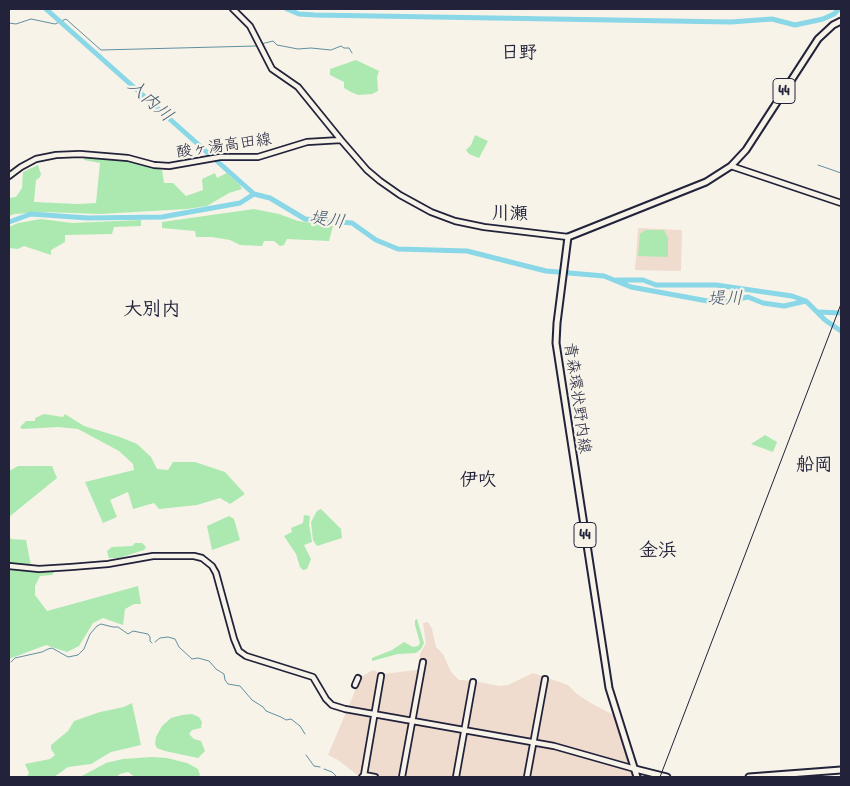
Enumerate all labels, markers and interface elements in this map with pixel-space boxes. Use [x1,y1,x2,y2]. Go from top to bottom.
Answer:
district label: 日野 [501,42,537,64]
water label: 入内川 [123,75,177,127]
road number: 44 [773,78,795,104]
street label: 酸ヶ湯高田線 [175,130,273,162]
district label: 川瀬 [492,203,528,225]
water label: 堤川 [308,207,346,233]
water label: 堤川 [707,288,743,310]
district label: 大別内 [124,299,180,321]
street label: 青森環状野内線 [560,341,594,455]
district label: 船岡 [796,454,832,476]
district label: 伊吹 [460,469,496,491]
road number: 44 [574,522,596,548]
district label: 金浜 [639,540,677,562]

